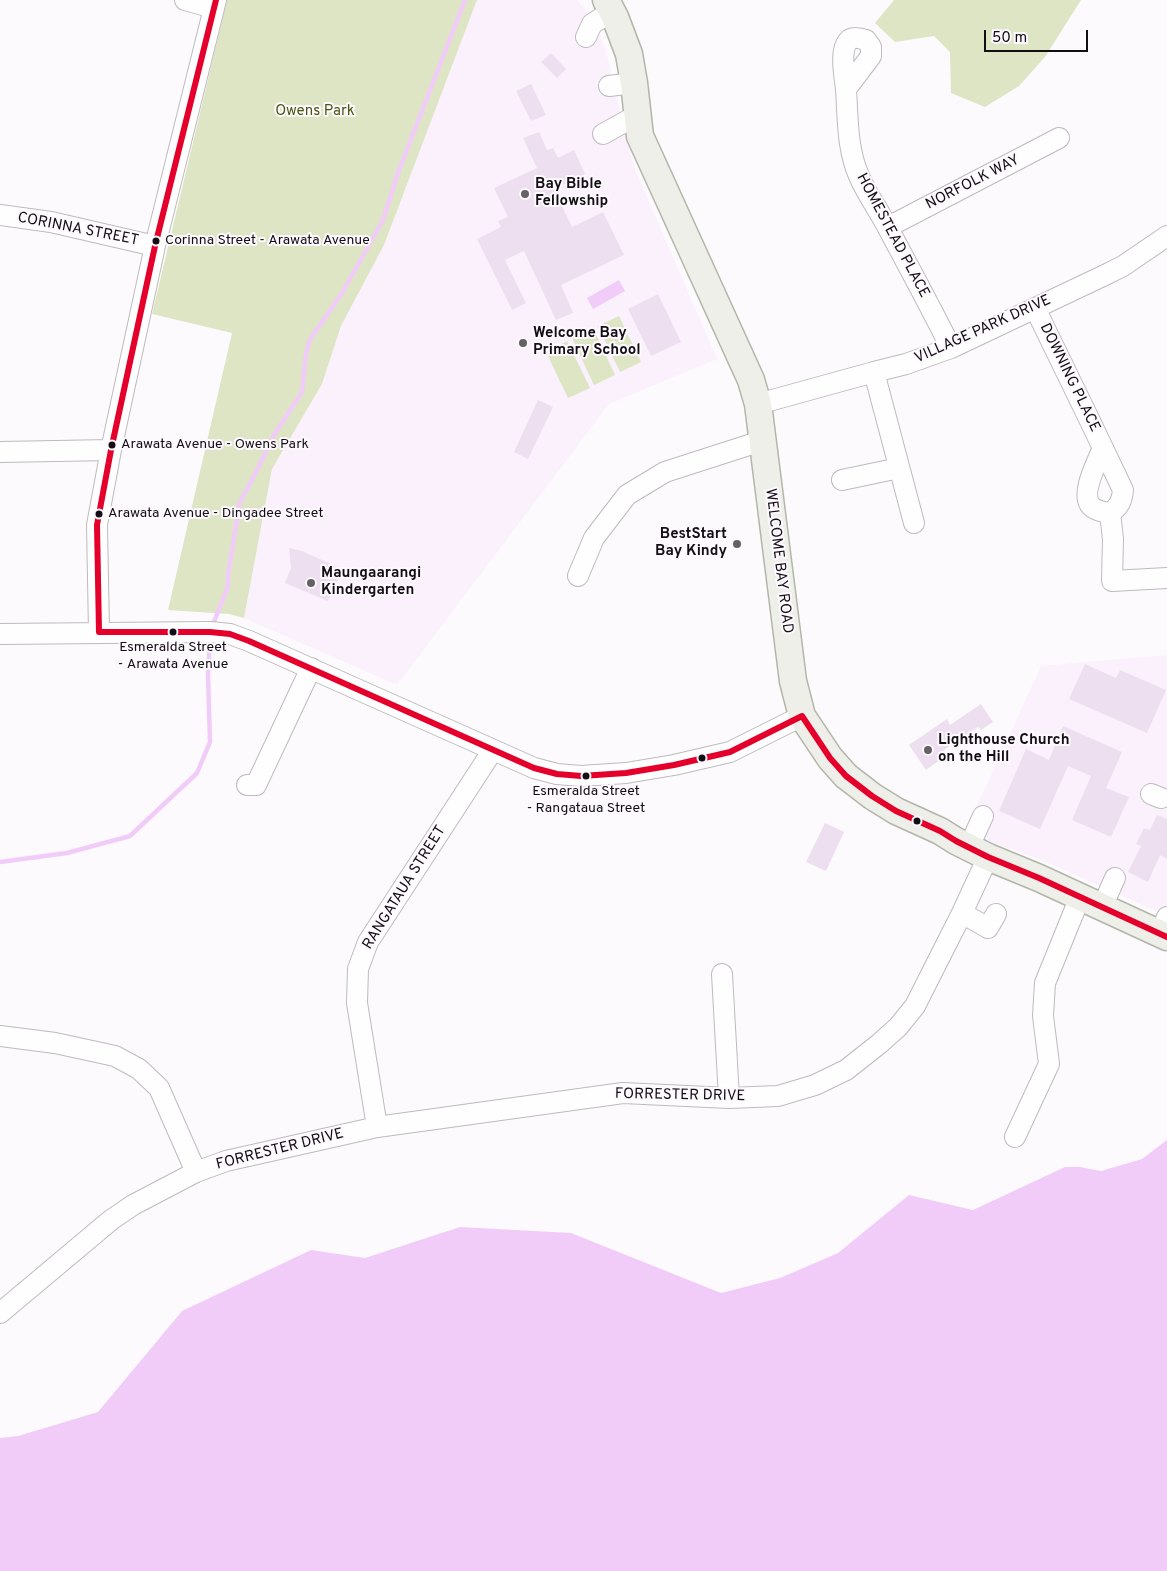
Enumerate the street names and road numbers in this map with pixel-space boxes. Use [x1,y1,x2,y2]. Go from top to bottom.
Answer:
street label: NORFOLK WAY [923,152,1023,214]
street label: HOMESTEAD PLACE [852,171,932,301]
street label: CORINNA STREET [16,209,140,251]
street label: VILLAGE PARK DRIVE [912,292,1054,368]
street label: DOWNING PLACE [1035,321,1103,435]
street label: WELCOME BAY ROAD [760,487,796,635]
street label: RANGATAUA STREET [360,823,450,953]
street label: FORRESTER DRIVE [615,1086,745,1106]
street label: FORRESTER DRIVE [214,1125,346,1175]

